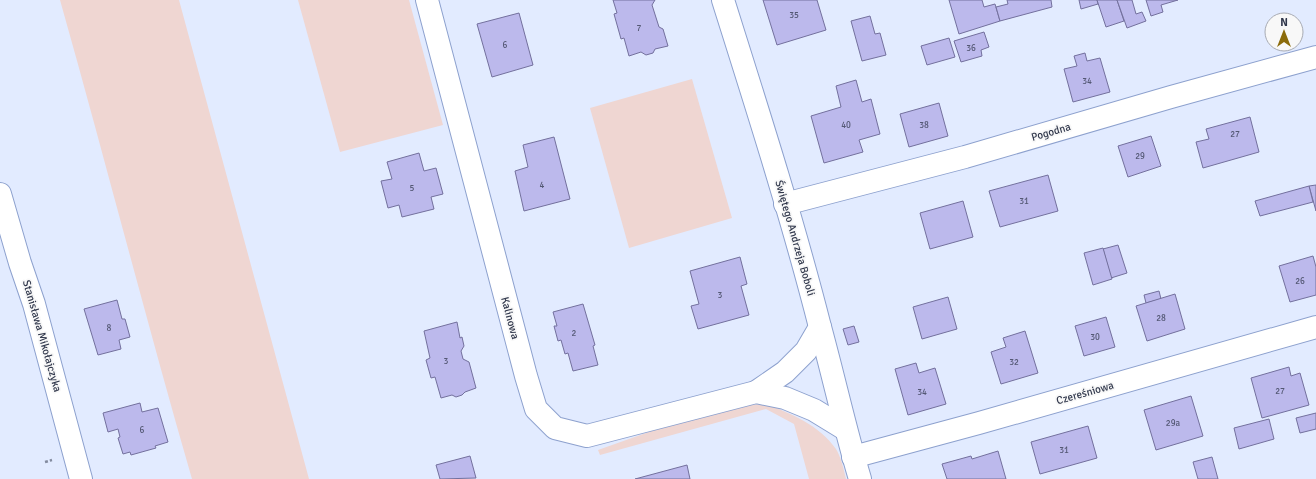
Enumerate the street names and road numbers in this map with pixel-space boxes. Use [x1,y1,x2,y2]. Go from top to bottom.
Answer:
street label: Pogodna [1030,120,1073,144]
street label: Świętego Andrzeja Boboli [772,178,819,297]
street label: Stanisława Mikołajczyka [20,279,64,394]
street label: Kalinowa [498,295,522,341]
street label: Czereśniowa [1055,378,1116,407]

